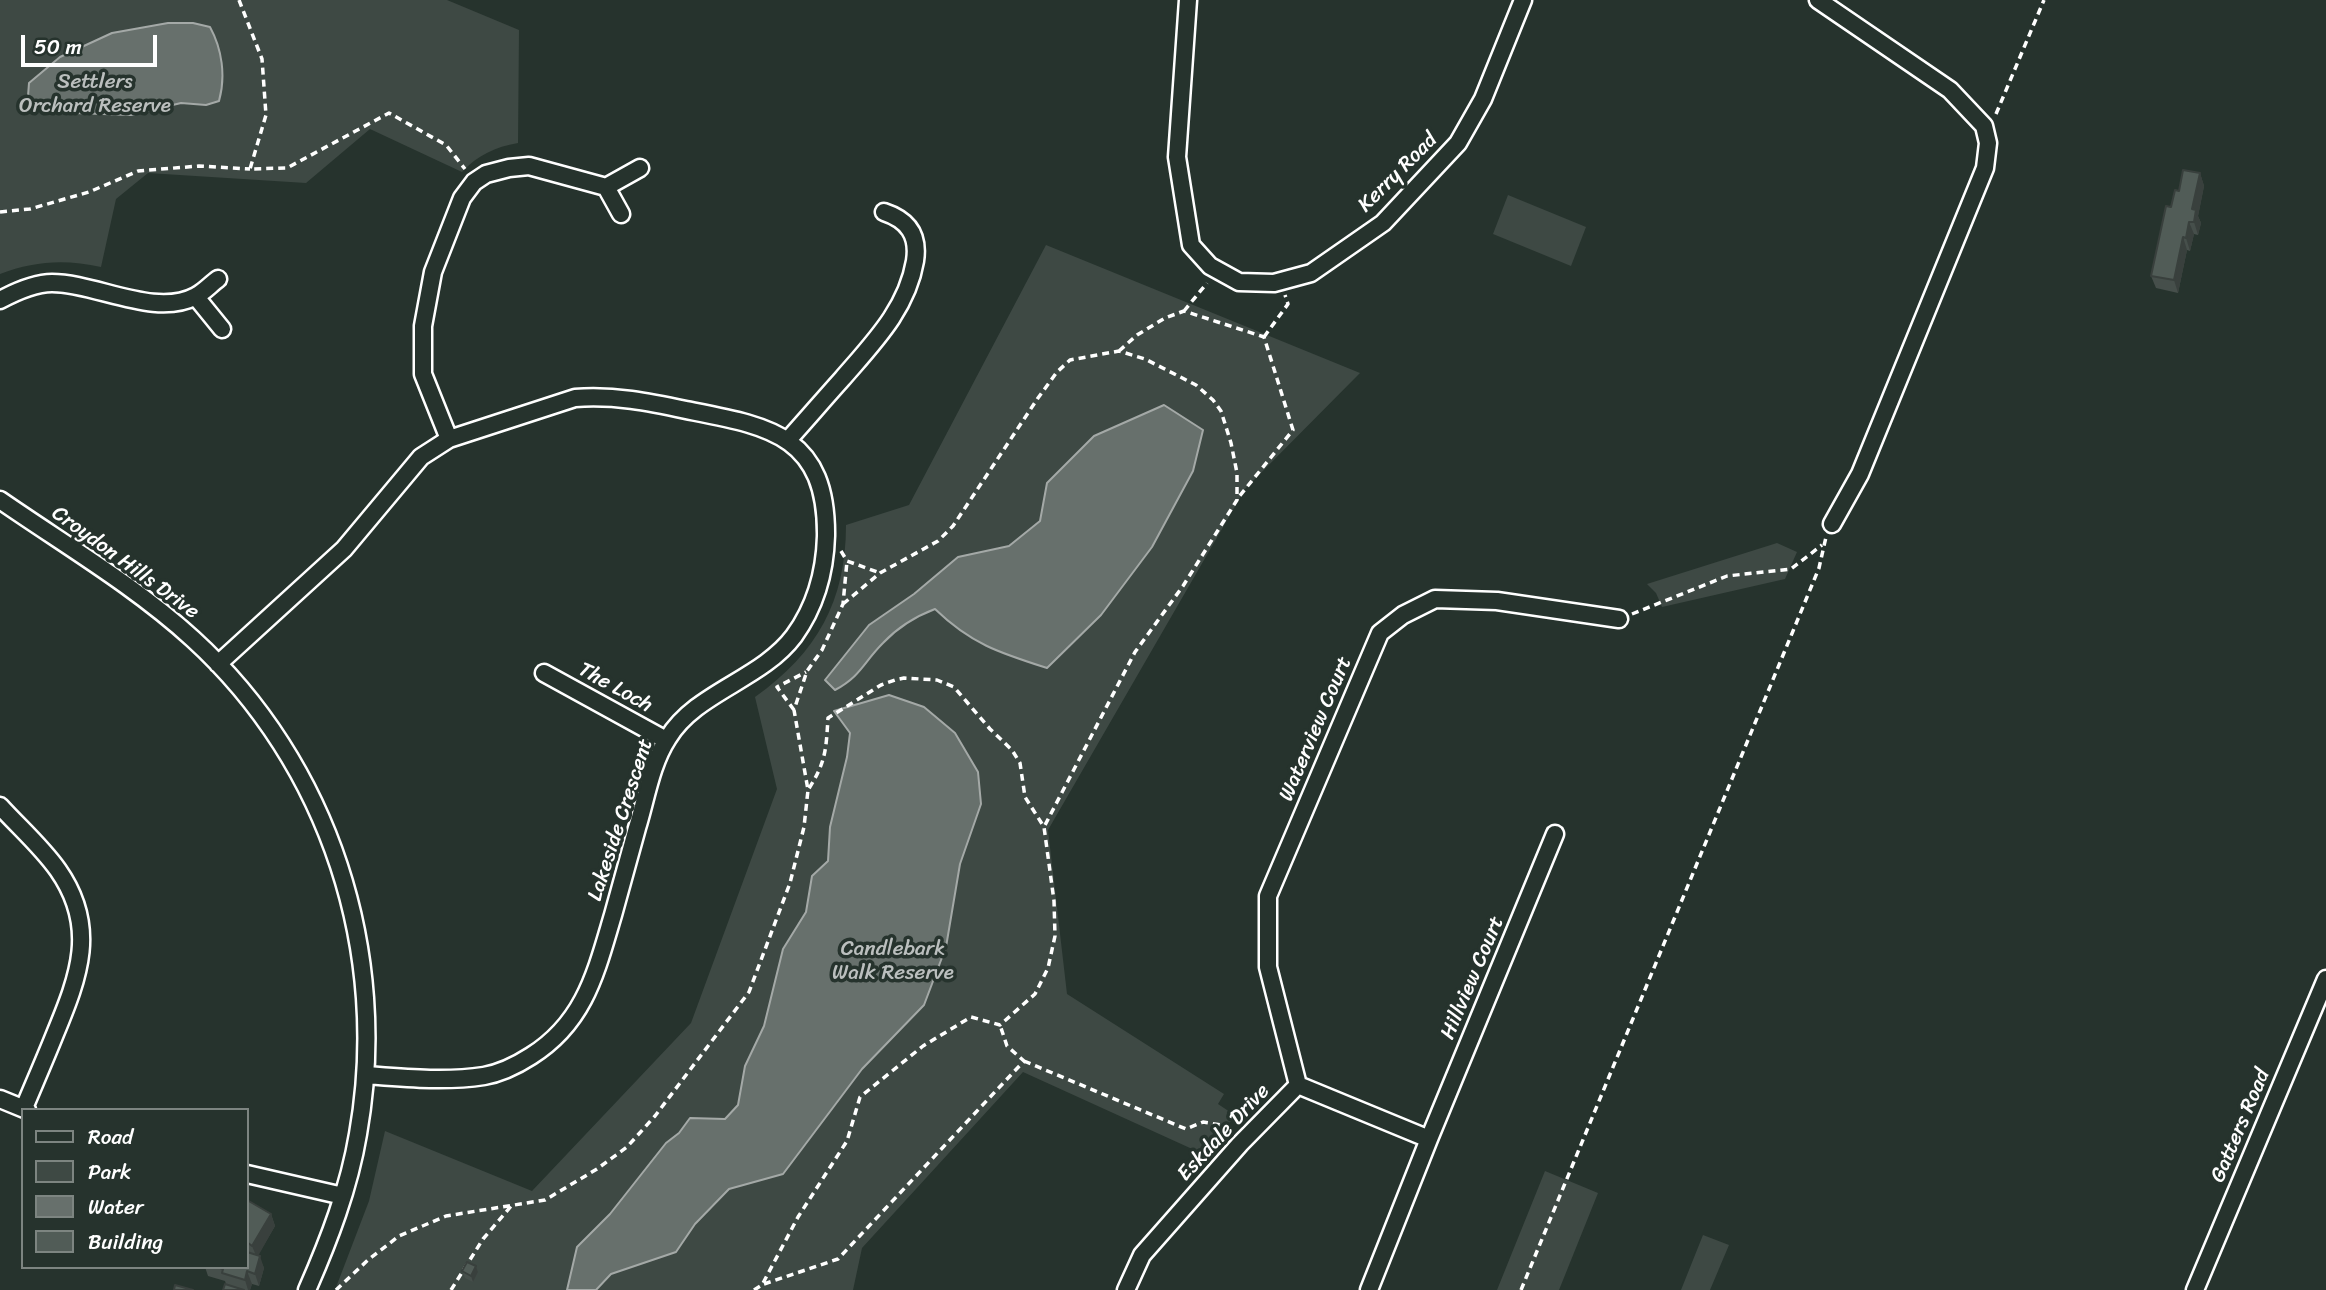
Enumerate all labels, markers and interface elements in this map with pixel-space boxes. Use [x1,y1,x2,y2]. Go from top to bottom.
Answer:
scale bar [24,21,161,65]
text: 50 m [34,28,82,66]
park label: Settlers Orchard Reserve [19,70,171,120]
street label: Kerry Road [1353,128,1443,218]
street label: Croydon Hills Drive [46,501,204,625]
street label: Waterview Court [1274,653,1358,805]
street label: The Loch [574,657,656,719]
street label: Lakeside Crescent [583,736,659,904]
street label: Hillview Court [1436,913,1510,1043]
park label: Candlebark Walk Reserve [832,937,954,987]
street label: Gatters Road [2206,1066,2276,1186]
street label: Eskdale Drive [1173,1079,1275,1187]
legend [21,1108,248,1269]
text: Road [88,1118,133,1156]
text: Park [88,1153,131,1191]
text: Water [88,1188,143,1226]
text: Building [88,1223,163,1261]

